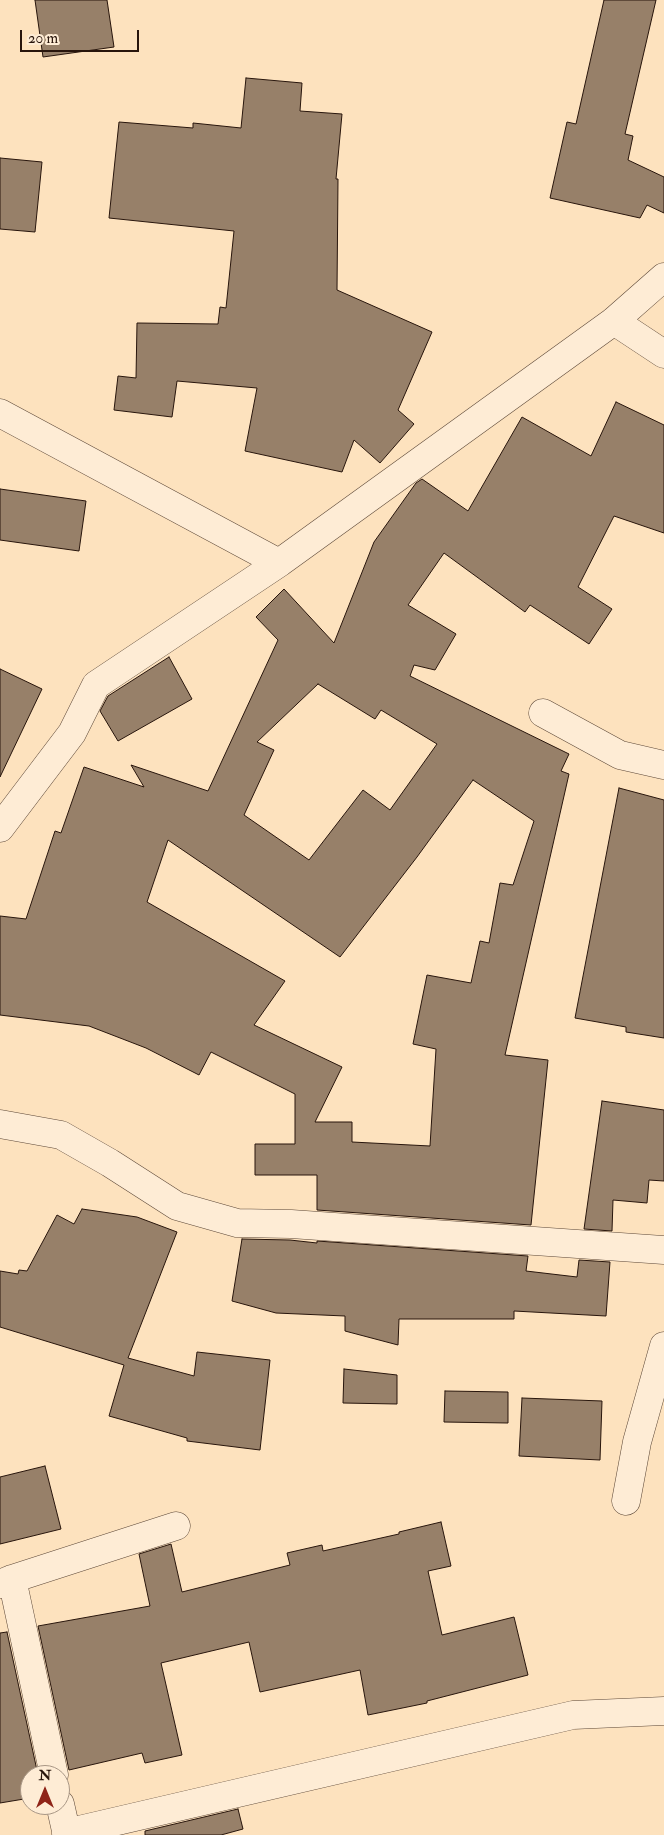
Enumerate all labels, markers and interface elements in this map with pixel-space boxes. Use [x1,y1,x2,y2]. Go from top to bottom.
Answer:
scale bar [22,20,141,52]
text: 20 m [28,29,58,48]
north arrow [20,1765,70,1815]
text: N [39,1767,51,1784]

